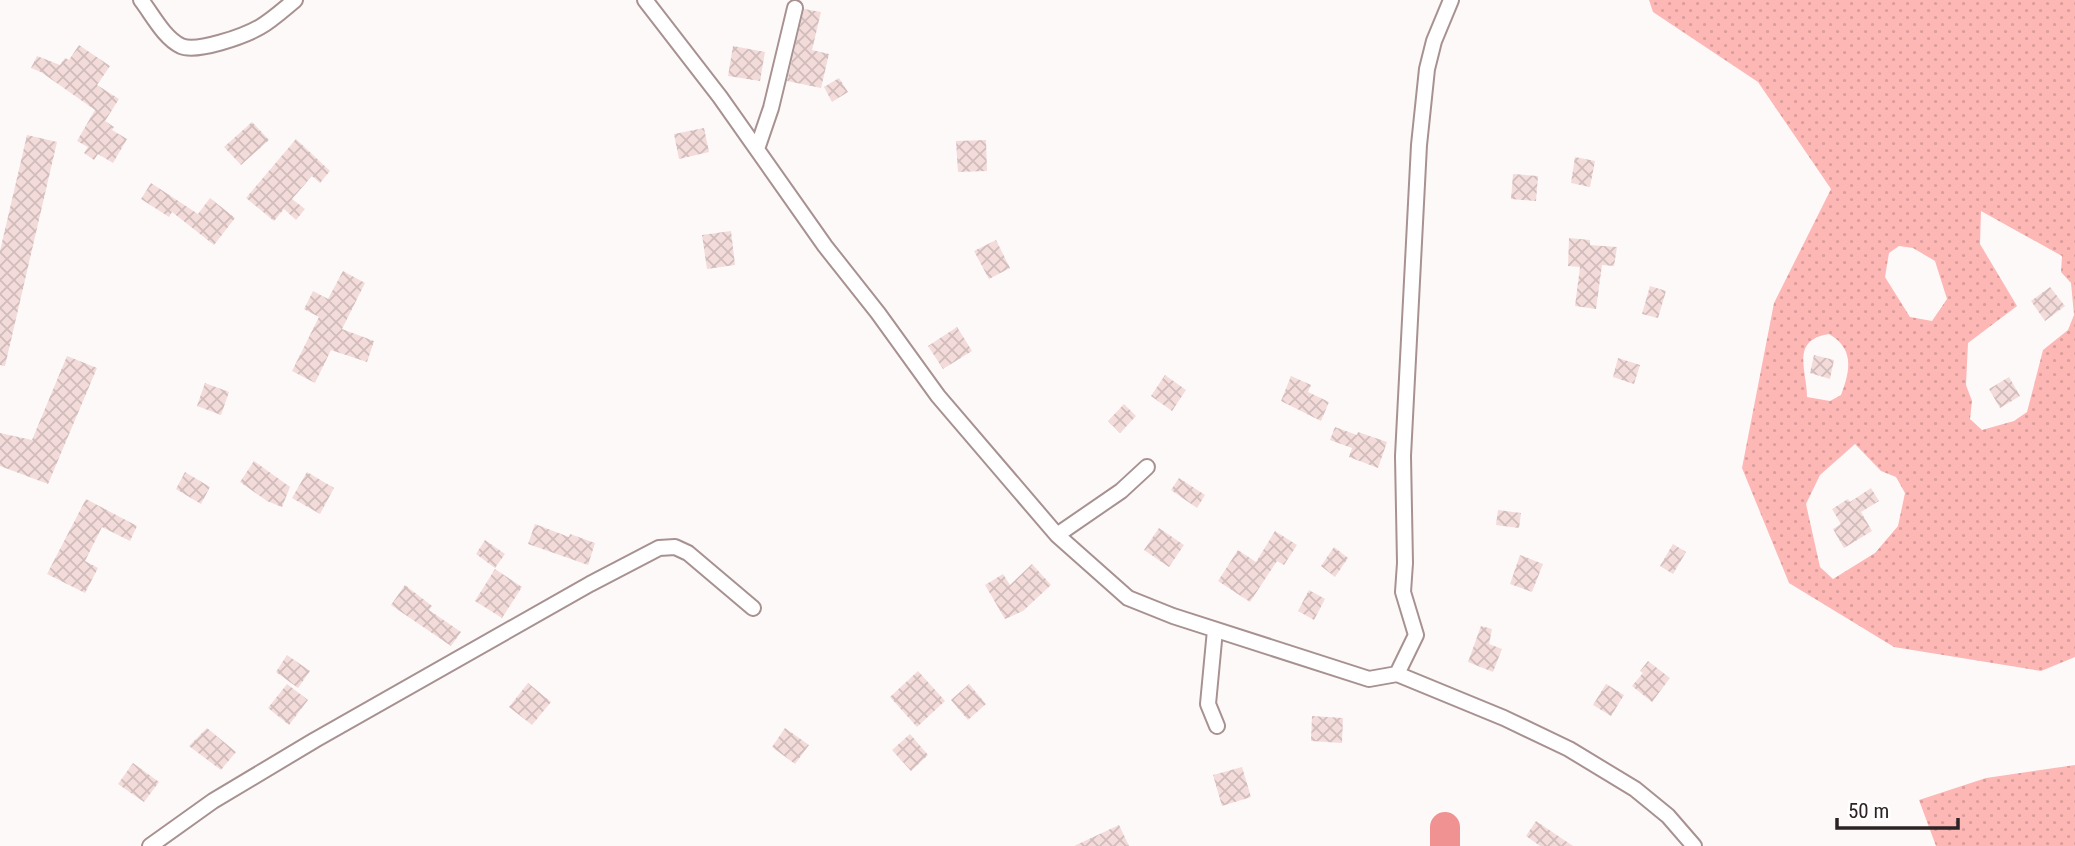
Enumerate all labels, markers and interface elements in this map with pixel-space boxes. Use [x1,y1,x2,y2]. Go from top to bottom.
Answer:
scale bar [1837,786,1958,830]
text: 50 m [1848,799,1889,823]

